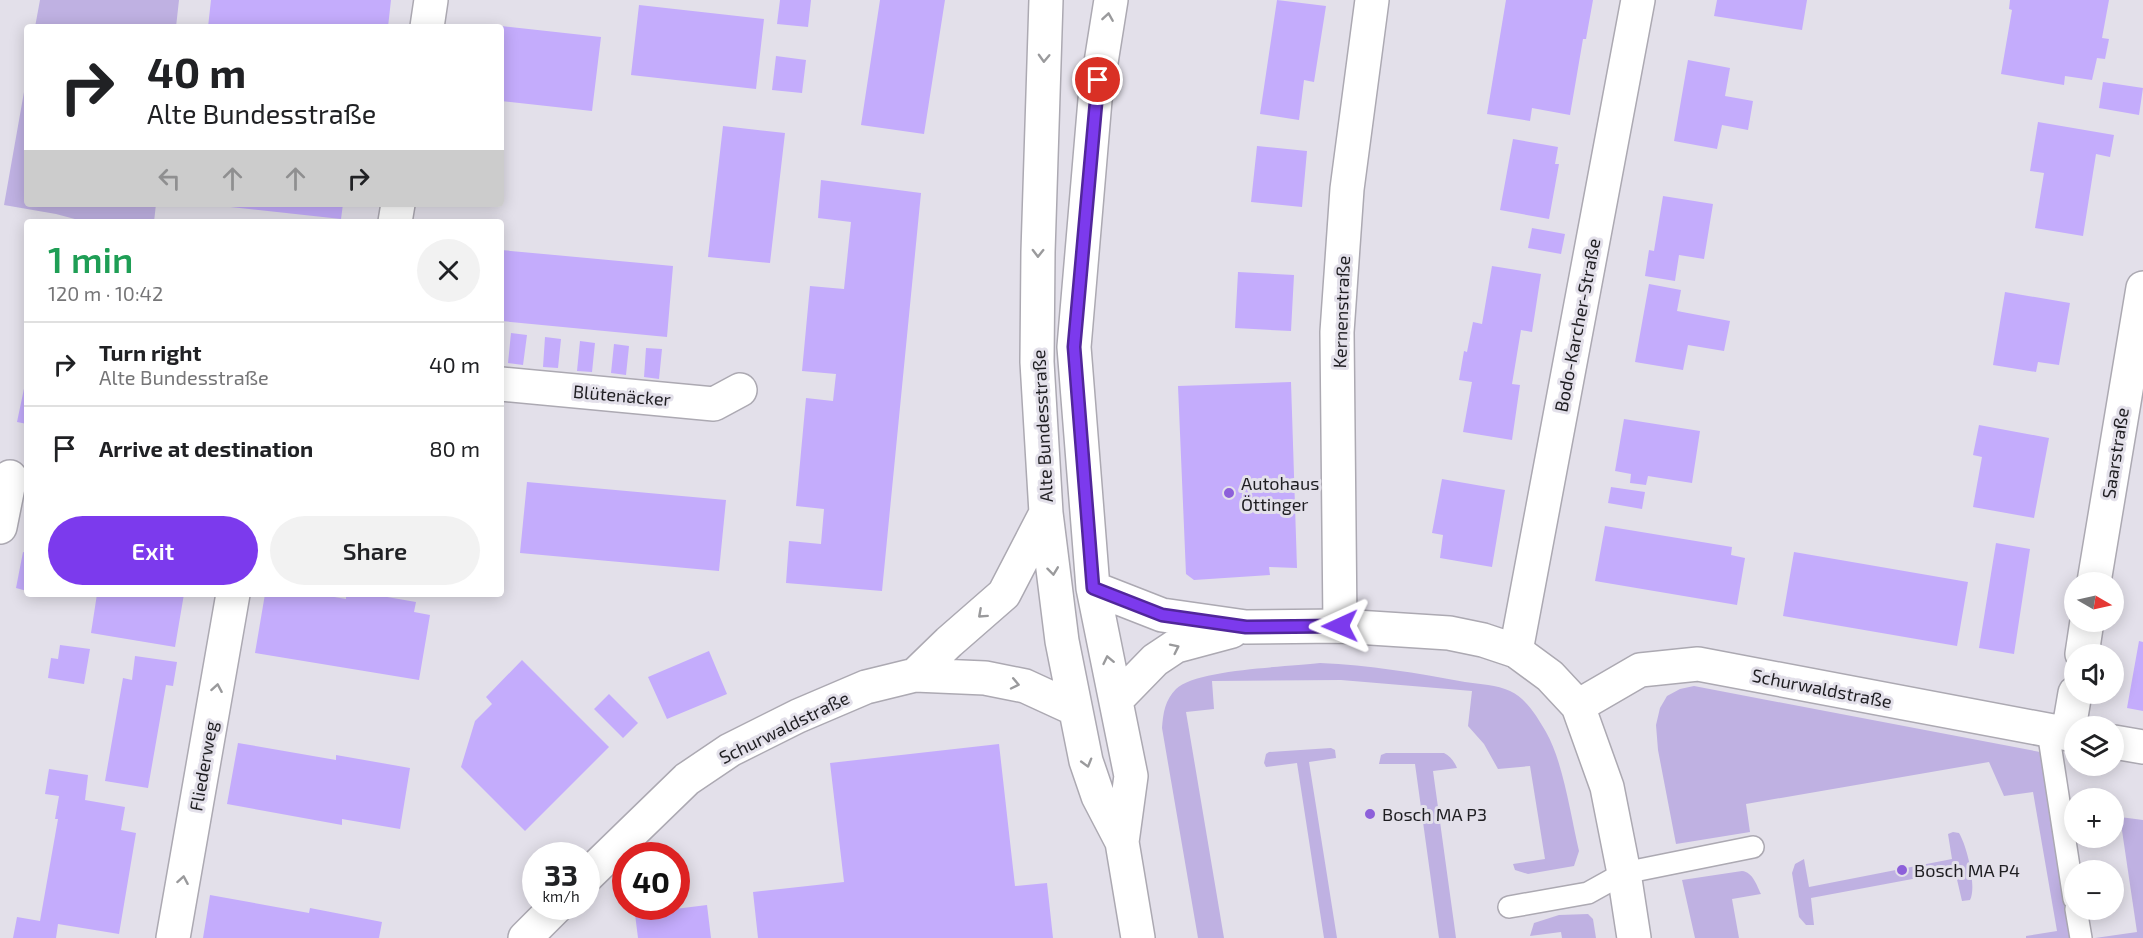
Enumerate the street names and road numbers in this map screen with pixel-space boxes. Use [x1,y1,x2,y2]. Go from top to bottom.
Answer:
street label: Bodo-Karcher-Straße [1549,236,1605,414]
street label: Kernenstraße [1328,255,1354,369]
street label: Alte Bundesstraße [1027,349,1057,503]
street label: Blütenäcker [572,380,672,410]
street label: Saarstraße [2097,406,2133,500]
street label: Schurwaldstraße [1750,664,1894,712]
street label: Schurwaldstraße [715,686,853,768]
street label: Fliederweg [184,719,222,813]

